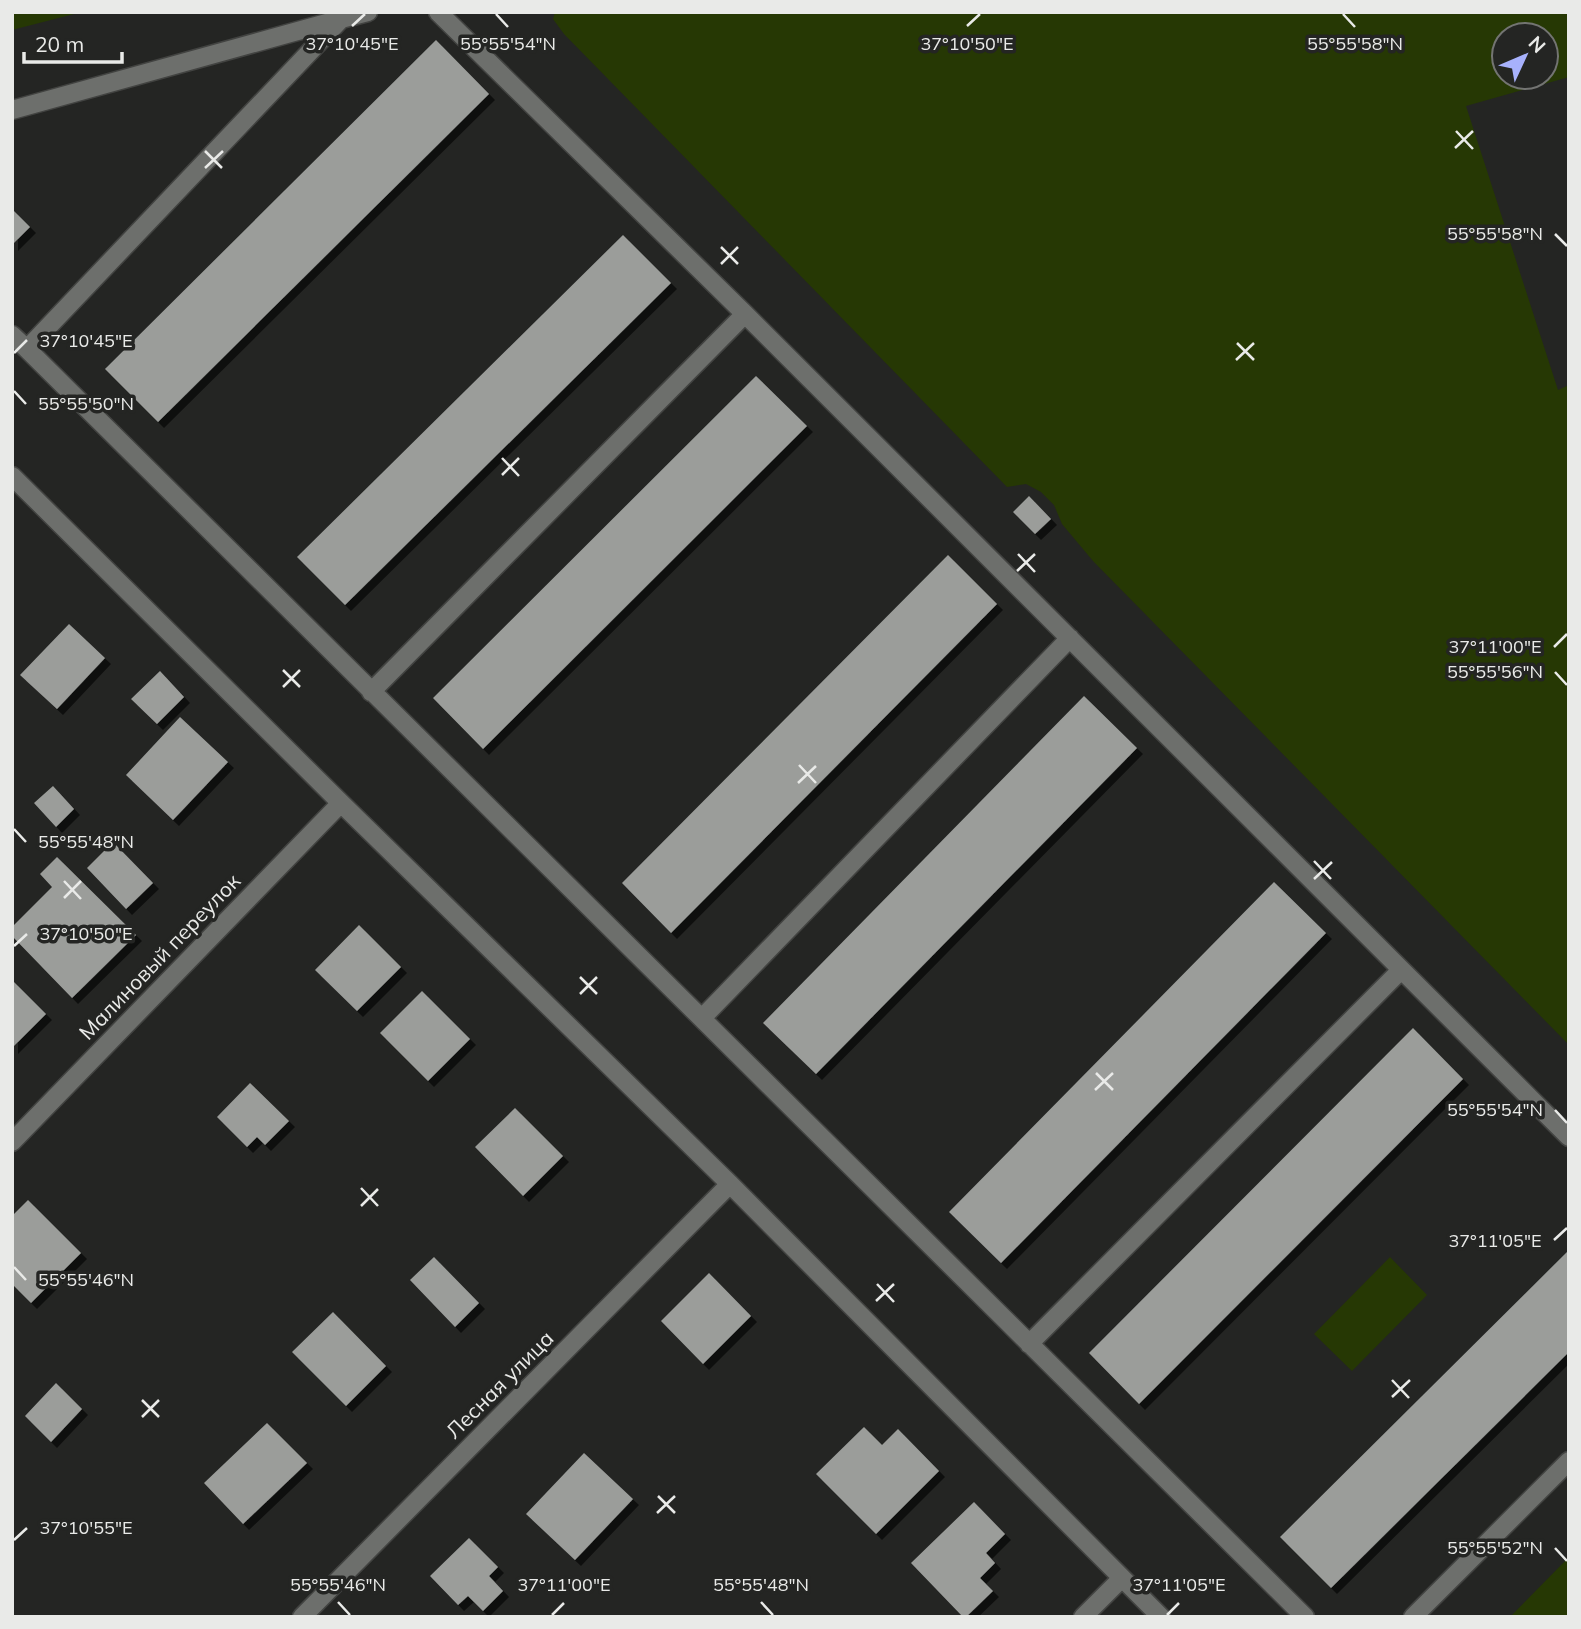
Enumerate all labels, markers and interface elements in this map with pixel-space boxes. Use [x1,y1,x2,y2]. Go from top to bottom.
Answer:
scale bar [24,21,122,65]
north arrow [1490,21,1560,91]
text: 20 m [35,31,84,57]
text: N [1524,31,1551,58]
text: 37°10'45"E [305,32,399,55]
text: 55°55'54"N [460,32,556,55]
text: 37°10'50"E [920,32,1014,55]
text: 55°55'58"N [1307,32,1403,55]
text: 55°55'58"N [1447,222,1543,245]
text: 37°10'45"E [39,329,133,352]
text: 55°55'50"N [38,392,134,415]
text: 37°11'00"E [1448,635,1542,658]
text: 55°55'56"N [1447,660,1543,683]
text: 55°55'48"N [38,830,134,853]
street label: Малиновый переулок [73,867,246,1045]
text: 37°10'50"E [39,922,133,945]
text: 55°55'54"N [1447,1098,1543,1121]
text: 37°11'05"E [1448,1229,1542,1252]
text: 55°55'46"N [38,1268,134,1291]
street label: Лесная улица [440,1325,559,1444]
text: 37°10'55"E [39,1516,133,1539]
text: 55°55'52"N [1447,1536,1543,1559]
text: 55°55'46"N [290,1573,386,1596]
text: 37°11'00"E [517,1573,611,1596]
text: 55°55'48"N [713,1573,809,1596]
text: 37°11'05"E [1132,1573,1226,1596]

